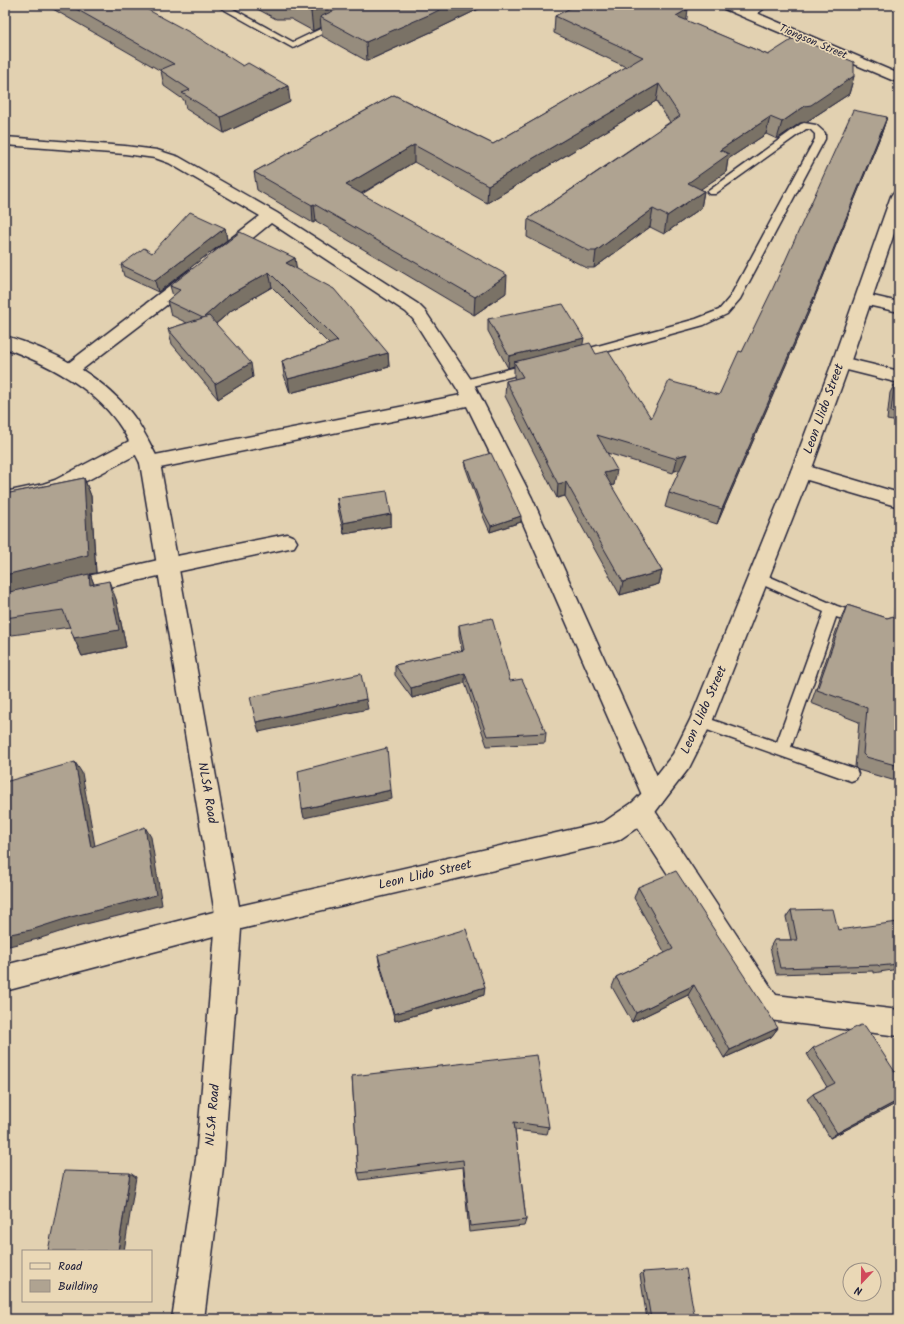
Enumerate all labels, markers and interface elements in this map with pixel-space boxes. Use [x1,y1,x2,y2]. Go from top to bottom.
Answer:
street label: Tiongson Street [776,20,851,65]
street label: Leon Llido Street [798,360,850,457]
street label: Leon Llido Street [675,661,733,758]
street label: NLSA Road [191,761,223,826]
street label: Leon Llido Street [376,854,475,896]
street label: NLSA Road [200,1083,226,1147]
legend [22,1250,152,1302]
text: Road [58,1257,83,1276]
north arrow [842,1262,882,1302]
text: Building [58,1277,98,1296]
text: N [852,1281,865,1300]

